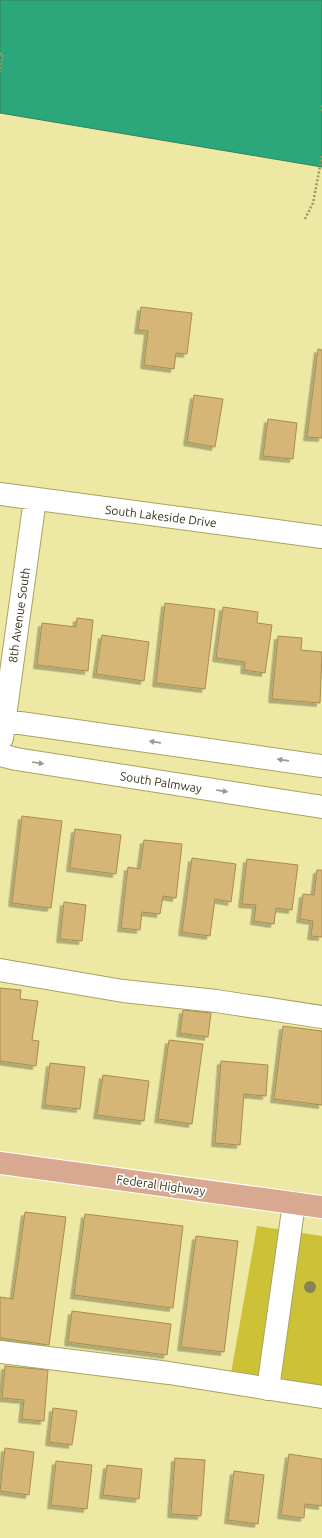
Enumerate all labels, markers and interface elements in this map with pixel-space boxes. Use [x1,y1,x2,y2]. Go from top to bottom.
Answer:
street label: South Lakeside Drive [105,503,217,529]
street label: 8th Avenue South [6,567,32,663]
one-way arrow [149,739,161,745]
one-way arrow [277,757,289,763]
one-way arrow [32,760,44,766]
street label: South Palmway [119,769,203,795]
one-way arrow [216,788,228,794]
street label: Federal Highway [116,1172,206,1198]

